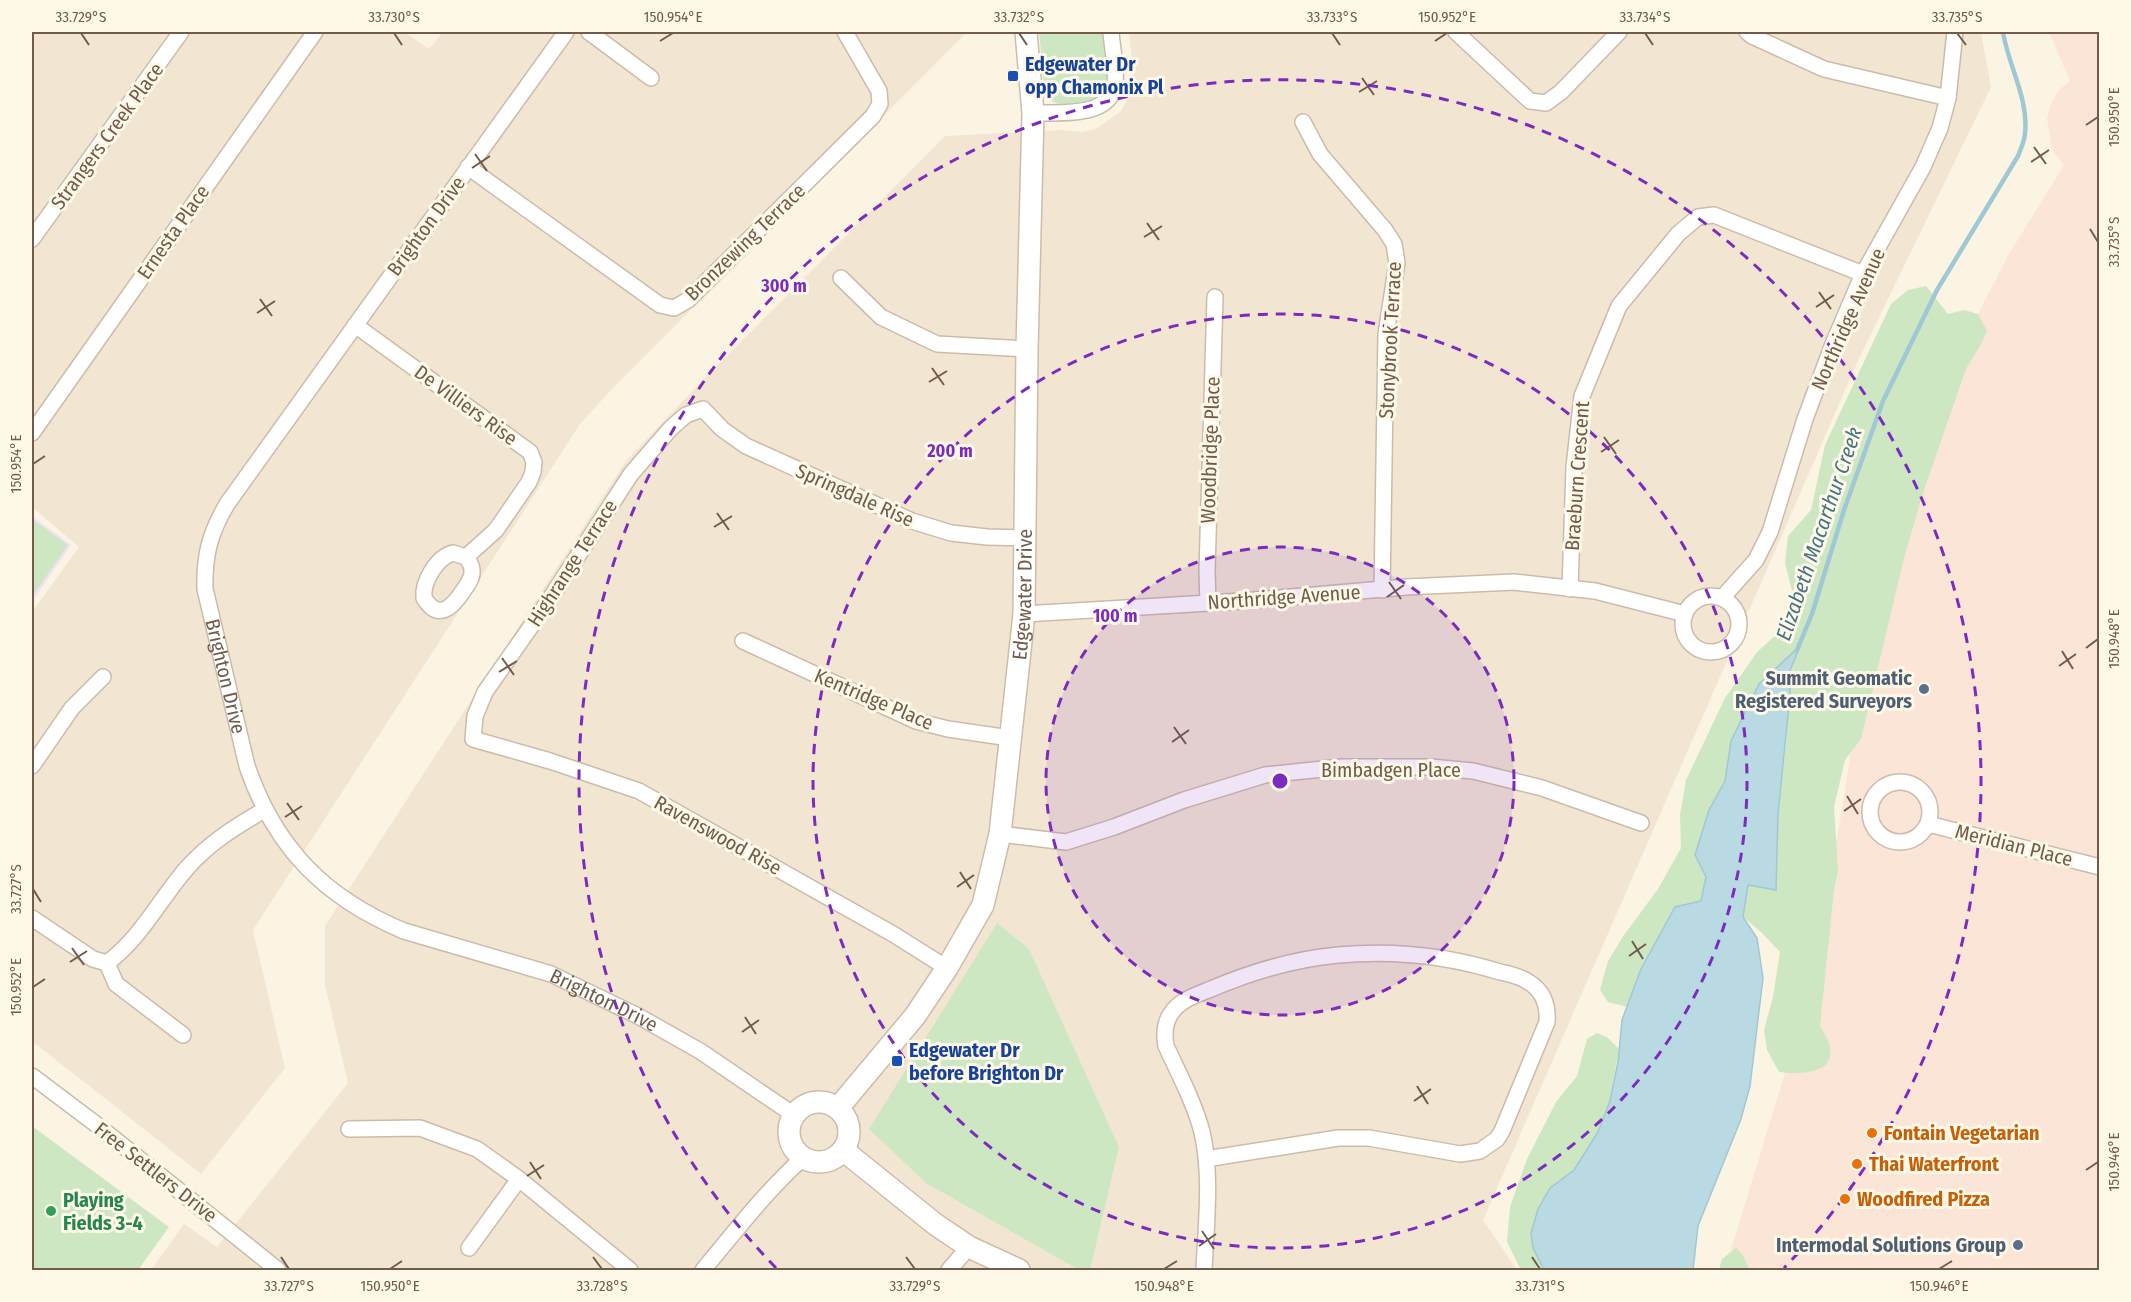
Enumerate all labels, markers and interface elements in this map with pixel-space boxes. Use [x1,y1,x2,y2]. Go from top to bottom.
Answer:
text: 33.729°S [56,8,106,26]
text: 33.730°S [368,8,420,26]
text: 150.954°E [644,8,702,26]
text: 33.732°S [994,8,1044,26]
text: 33.733°S [1307,8,1357,26]
text: 150.952°E [1418,8,1476,26]
text: 33.734°S [1619,8,1671,26]
text: 33.735°S [1932,8,1982,26]
place label: Edgewater Dr opp Chamonix Pl [1025,52,1164,99]
street label: Strangers Creek Place [46,58,168,214]
marker: Edgewater Dr opp Chamonix Pl [1006,69,1020,83]
text: 150.950°E [2105,87,2123,147]
street label: Brighton Drive [382,172,470,280]
street label: Bronzewing Terrace [680,178,810,306]
street label: Ernesta Place [132,180,214,284]
text: 33.735°S [2105,217,2123,267]
street label: Northridge Avenue [1806,244,1890,394]
street label: Stonybrook Terrace [1374,261,1406,419]
text: 300 m [760,275,807,297]
street label: De Villiers Rise [410,360,522,450]
street label: Woodbridge Place [1195,376,1225,524]
street label: Braeburn Crescent [1560,400,1594,552]
water label: Elizabeth Macarthur Creek [1770,424,1868,644]
text: 150.954°E [7,435,25,493]
text: 200 m [926,440,973,462]
street label: Springdale Rise [792,458,918,532]
street label: Highrange Terrace [522,495,622,631]
street label: Edgewater Drive [1007,529,1037,661]
street label: Northridge Avenue [1207,580,1361,614]
text: 100 m [1093,605,1137,627]
text: 150.948°E [2105,609,2123,669]
street label: Brighton Drive [200,616,251,736]
street label: Kentridge Place [811,663,937,735]
place label: Summit Geomatic Registered Surveyors [1735,666,1912,713]
marker: Summit Geomatic Registered Surveyors [1917,682,1931,696]
street label: Bimbadgen Place [1321,758,1461,782]
centre of rings [1270,771,1290,791]
street label: Ravenswood Rise [650,790,786,880]
street label: Meridian Place [1953,819,2075,871]
text: 33.727°S [7,864,25,914]
text: 150.952°E [7,958,25,1016]
street label: Brighton Drive [546,963,662,1037]
place label: Edgewater Dr before Brighton Dr [909,1038,1064,1085]
marker: Edgewater Dr before Brighton Dr [890,1054,904,1068]
street label: Free Settlers Drive [90,1117,222,1227]
place label: Fontain Vegetarian [1884,1121,2039,1145]
marker: Fontain Vegetarian [1865,1126,1879,1140]
text: 150.946°E [2105,1132,2123,1192]
place label: Thai Waterfront [1869,1152,2000,1176]
marker: Thai Waterfront [1850,1157,1864,1171]
place label: Woodfired Pizza [1857,1187,1990,1211]
place label: Playing Fields 3-4 [63,1188,143,1235]
marker: Woodfired Pizza [1838,1192,1852,1206]
marker: Playing Fields 3-4 [44,1204,58,1218]
place label: Intermodal Solutions Group [1776,1233,2006,1257]
marker: Intermodal Solutions Group [2011,1238,2025,1252]
text: 33.727°S [264,1277,314,1295]
text: 150.950°E [360,1277,420,1295]
text: 33.728°S [576,1277,628,1295]
text: 33.729°S [890,1277,940,1295]
text: 150.948°E [1134,1277,1194,1295]
text: 33.731°S [1515,1277,1565,1295]
text: 150.946°E [1909,1277,1969,1295]

